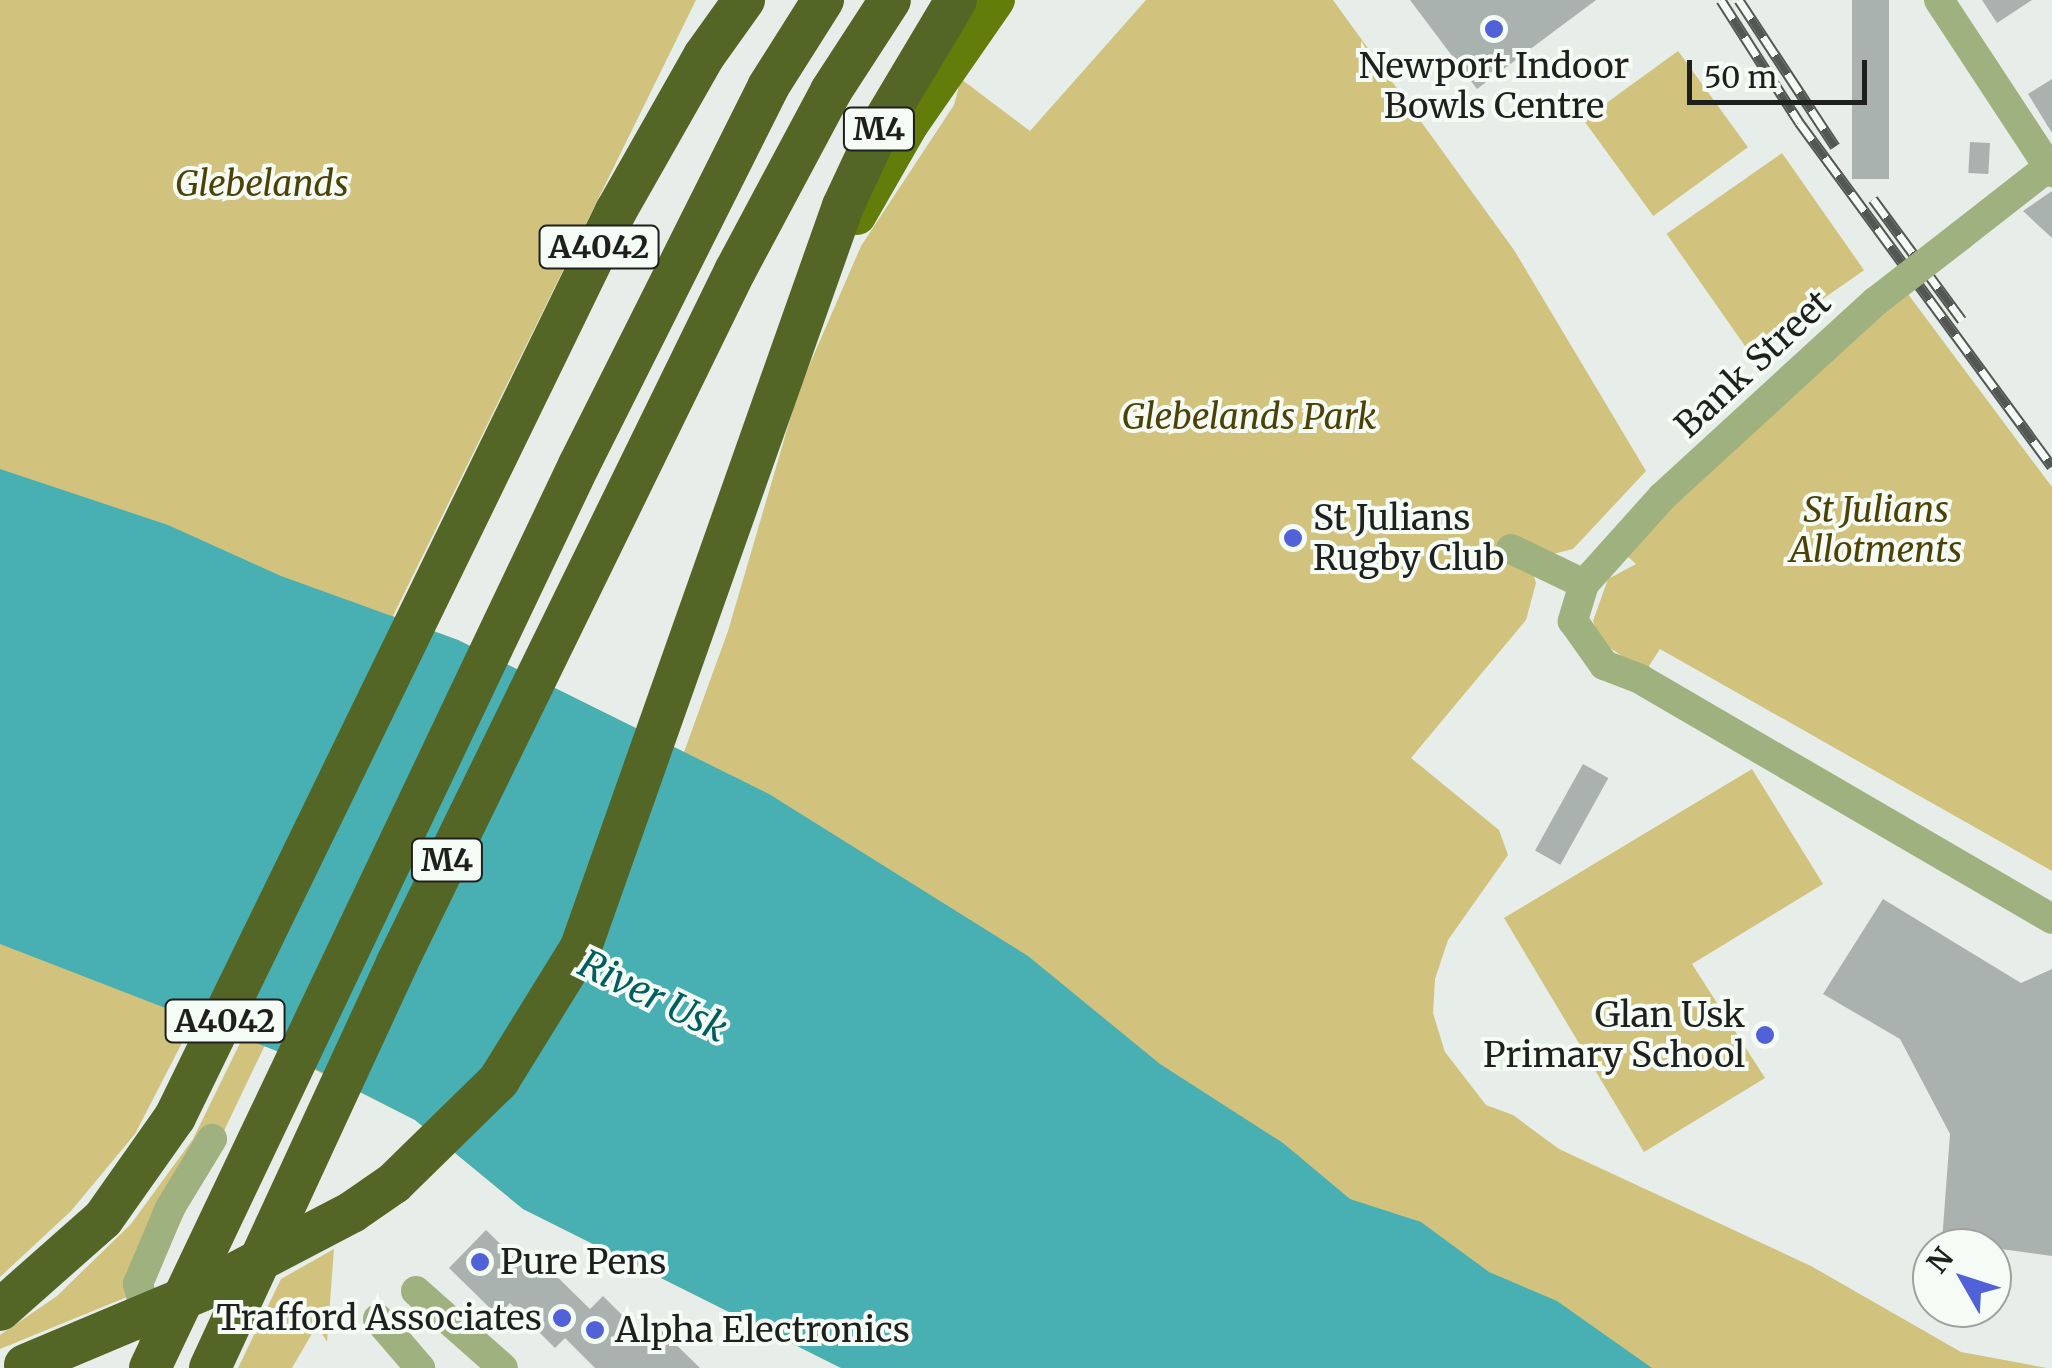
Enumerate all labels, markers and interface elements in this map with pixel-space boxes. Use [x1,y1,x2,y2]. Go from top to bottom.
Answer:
marker: Newport Indoor Bowls Centre [1483,18,1505,40]
scale bar [1692,40,1872,102]
place label: Newport Indoor Bowls Centre [1359,45,1629,127]
text: 50 m [1704,58,1777,96]
road number: M4 [842,102,916,156]
park label: Glebelands [175,163,349,205]
road number: A4042 [536,220,662,274]
street label: Bank Street [1667,282,1839,446]
park label: Glebelands Park [1122,396,1376,438]
park label: St Julians Allotments [1790,489,1962,571]
place label: St Julians Rugby Club [1313,497,1504,579]
marker: St Julians Rugby Club [1282,527,1304,549]
road number: M4 [410,833,484,887]
water label: River Usk [571,941,735,1051]
road number: A4042 [162,994,288,1048]
place label: Glan Usk Primary School [1483,994,1745,1076]
marker: Glan Usk Primary School [1754,1024,1776,1046]
north arrow [1912,1228,2012,1328]
text: N [1919,1240,1961,1280]
place label: Pure Pens [500,1241,666,1283]
marker: Pure Pens [469,1251,491,1273]
place label: Trafford Associates [216,1297,542,1339]
marker: Trafford Associates [551,1307,573,1329]
place label: Alpha Electronics [615,1309,910,1351]
marker: Alpha Electronics [584,1319,606,1341]

